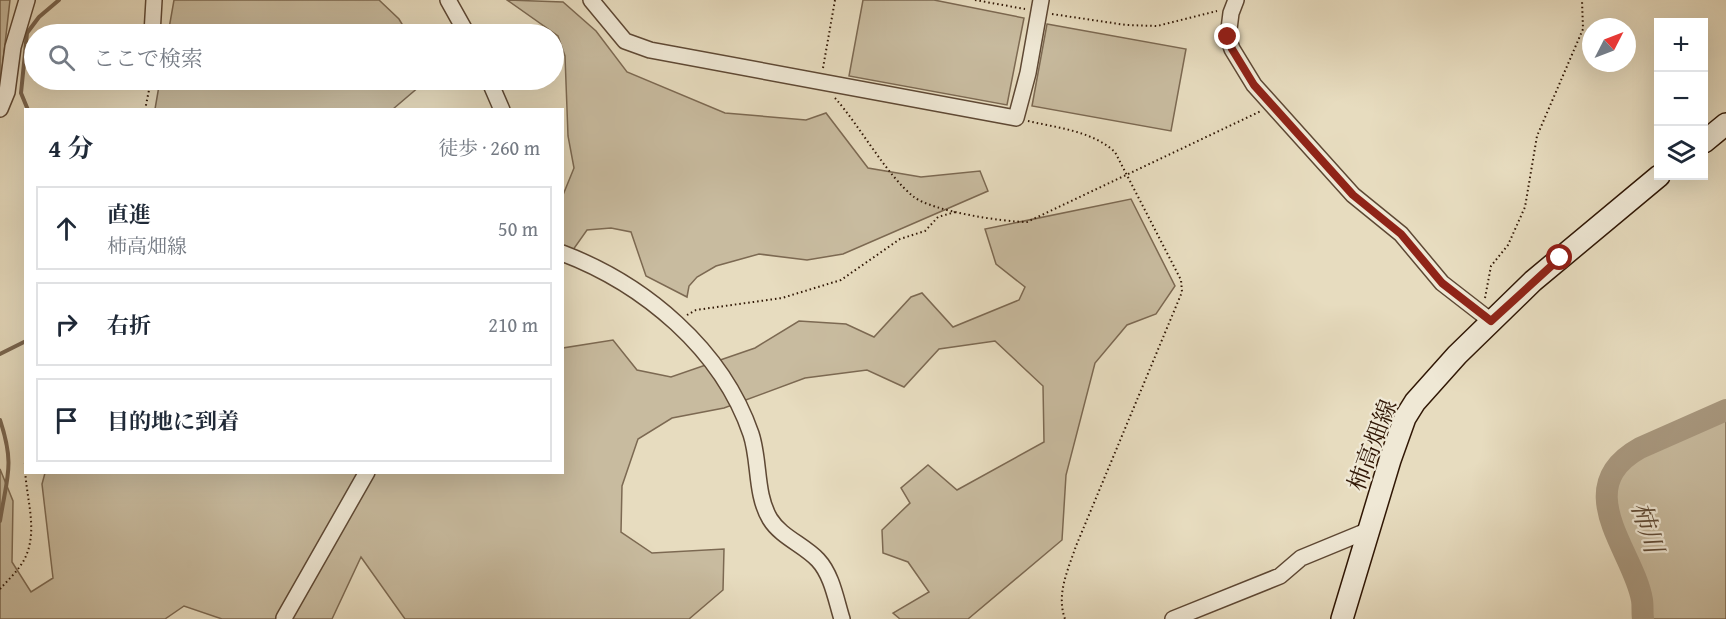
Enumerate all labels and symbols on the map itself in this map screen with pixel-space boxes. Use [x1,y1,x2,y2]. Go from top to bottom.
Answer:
north arrow [1582,18,1636,72]
route end [1214,23,1240,49]
route start [1546,244,1572,270]
street label: 柿高畑線 [1338,394,1406,496]
water label: 柿川 [1622,496,1675,560]

